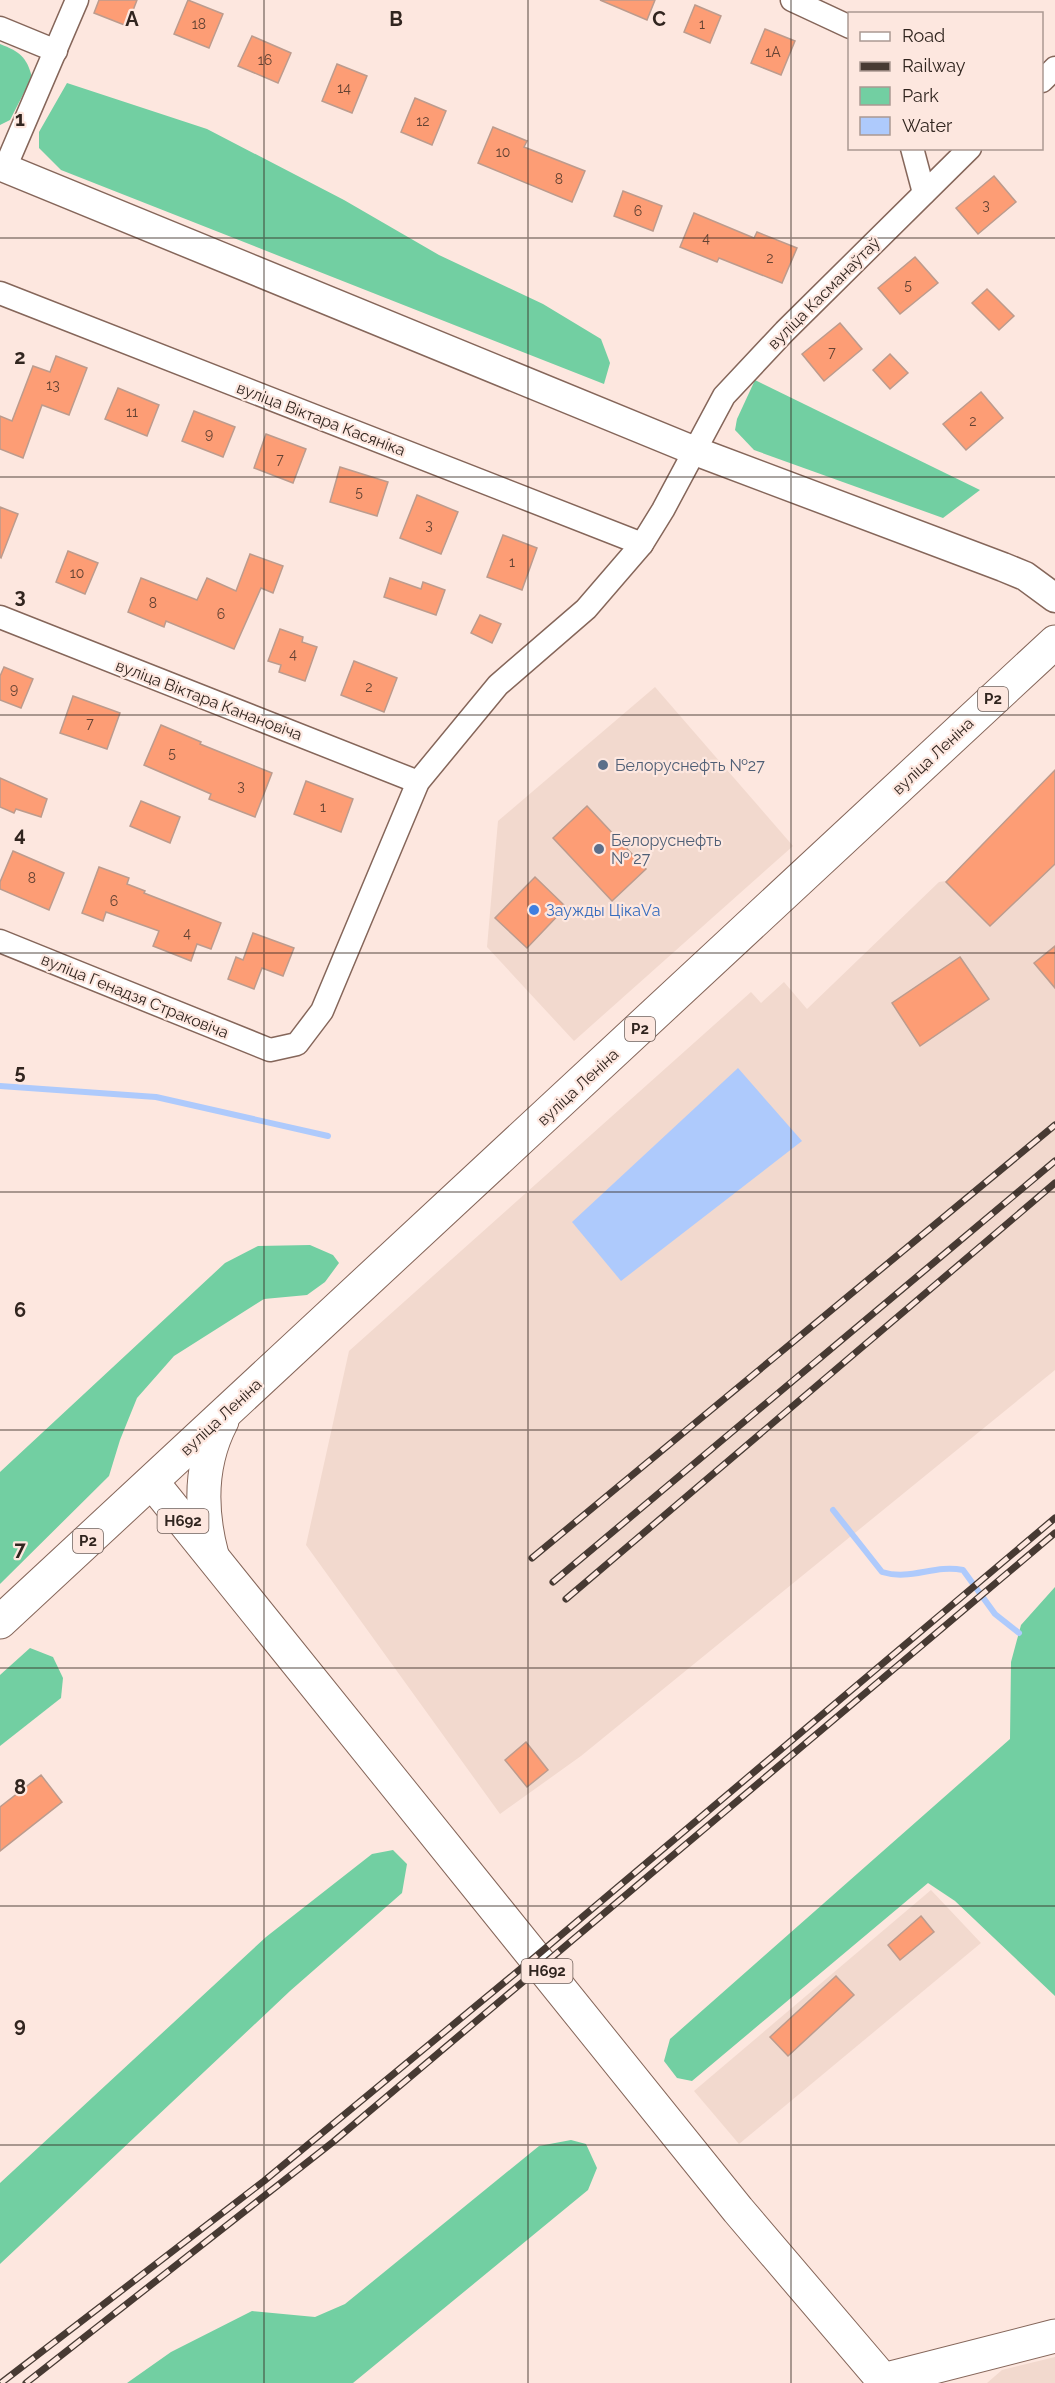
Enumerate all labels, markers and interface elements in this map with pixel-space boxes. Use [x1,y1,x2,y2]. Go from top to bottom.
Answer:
text: A [125,7,139,31]
text: B [389,7,403,31]
text: C [652,7,666,31]
legend [848,12,1043,150]
house number: 18 [192,16,206,32]
house number: 1 [699,16,705,32]
text: Road [902,25,945,46]
house number: 1А [765,44,781,60]
house number: 16 [258,52,272,68]
text: Railway [902,55,966,76]
house number: 14 [337,80,351,96]
text: Park [902,85,939,106]
text: 1 [15,107,25,131]
house number: 12 [416,113,430,129]
text: Water [902,115,953,136]
house number: 10 [496,144,510,160]
house number: 8 [555,171,563,187]
house number: 3 [982,197,990,213]
house number: 6 [634,203,642,219]
house number: 4 [702,230,710,246]
street label: вуліца Касманаўтаў [764,233,884,353]
house number: 2 [766,250,774,266]
house number: 5 [904,277,912,293]
house number: 7 [828,344,836,360]
text: 2 [14,345,26,369]
house number: 13 [46,377,60,393]
street label: вуліца Віктара Касяніка [234,378,408,460]
house number: 11 [126,404,138,420]
house number: 2 [969,413,977,429]
house number: 9 [205,426,213,442]
house number: 7 [276,451,284,467]
house number: 5 [355,484,363,500]
house number: 3 [425,517,433,533]
house number: 1 [509,554,515,570]
house number: 10 [70,565,84,581]
text: 3 [14,584,26,608]
house number: 8 [149,595,157,611]
house number: 6 [217,606,225,622]
house number: 4 [289,646,297,662]
street label: вуліца Віктара Канановіча [113,656,305,744]
house number: 2 [365,679,373,695]
house number: 9 [10,681,18,697]
road number: Р2 [978,687,1008,711]
street label: вуліца Леніна [889,714,977,798]
house number: 7 [86,715,94,731]
house number: 5 [168,745,176,761]
place label: Белоруснефть №27 [615,756,765,775]
marker: Белоруснефть №27 [596,758,610,772]
house number: 3 [237,778,245,794]
house number: 1 [320,799,326,815]
text: 4 [14,822,26,846]
place label: Белоруснефть № 27 [611,831,722,868]
marker: Белоруснефть № 27 [592,842,606,856]
house number: 8 [28,870,36,886]
house number: 6 [110,893,118,909]
place label: Заужды ЦікаVа [546,901,661,920]
marker: Заужды ЦікаVа [527,903,541,917]
house number: 4 [183,925,191,941]
street label: вуліца Генадзя Страковіча [39,950,231,1042]
road number: Р2 [625,1017,655,1041]
street label: вуліца Леніна [534,1045,622,1129]
text: 5 [14,1060,26,1084]
text: 6 [14,1298,26,1322]
street label: вуліца Леніна [177,1375,265,1459]
road number: Н692 [158,1509,208,1533]
road number: Р2 [73,1529,103,1553]
text: 7 [14,1537,26,1561]
text: 8 [14,1775,26,1799]
road number: Н692 [522,1959,572,1983]
text: 9 [14,2013,26,2037]

